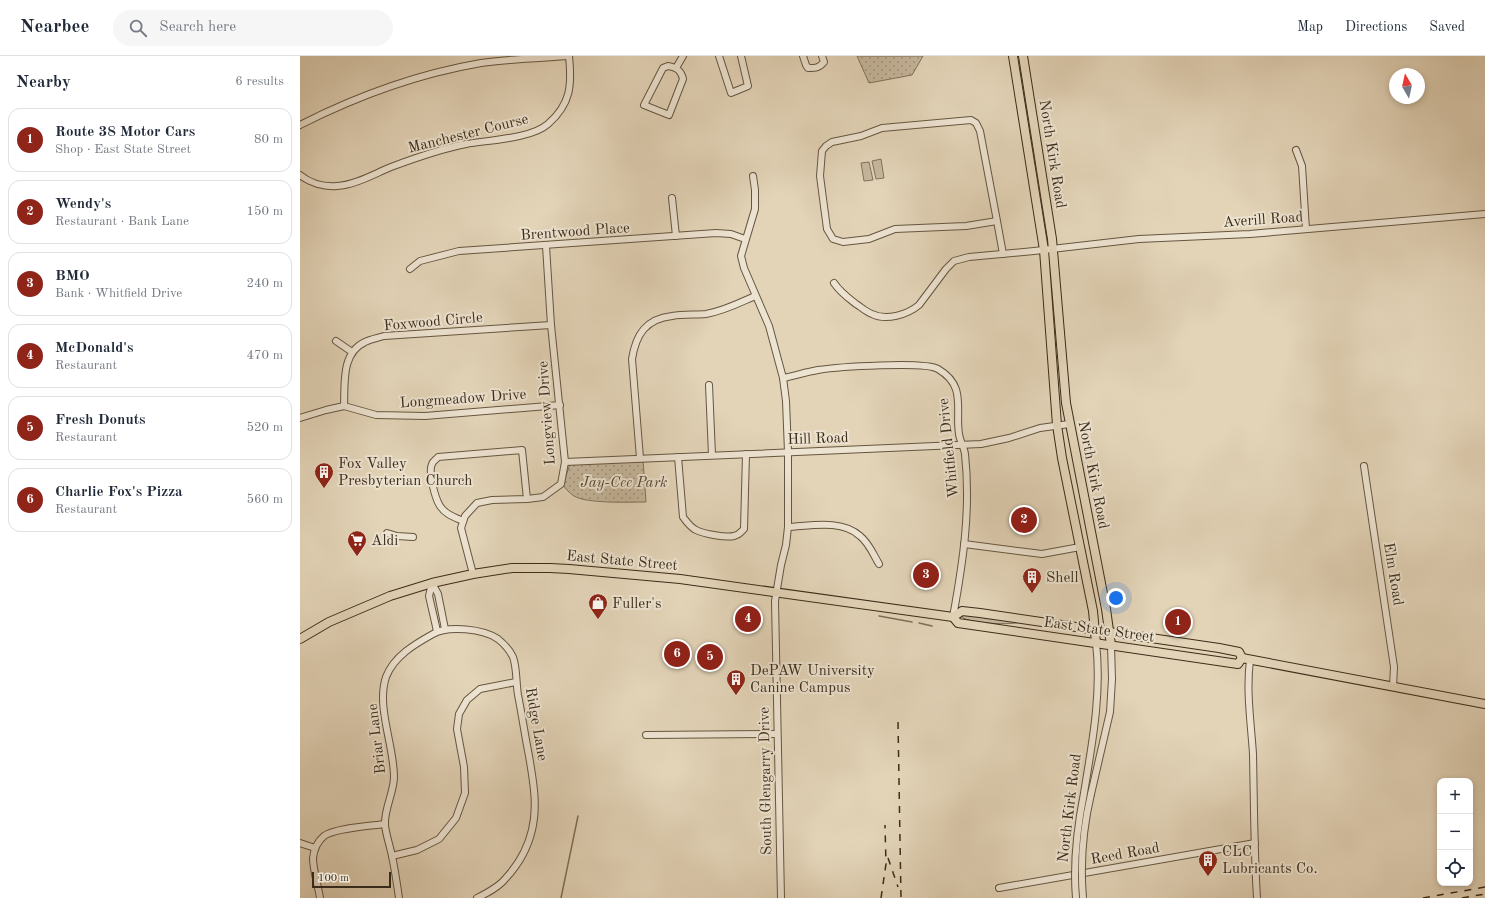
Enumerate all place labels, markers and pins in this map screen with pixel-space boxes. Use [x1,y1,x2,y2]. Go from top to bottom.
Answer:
place label: Fox Valley Presbyterian Church [338,457,473,489]
building icon: Fox Valley Presbyterian Church [313,461,335,489]
pin: 2 [1011,505,1037,535]
supermarket icon: Aldi [346,529,368,557]
place label: Aldi [371,534,398,549]
pin: 3 [913,560,939,590]
building icon: Shell [1021,566,1043,594]
place label: Shell [1046,571,1078,586]
shop icon: Fuller's [587,592,609,620]
place label: Fuller's [612,597,661,612]
pin: 4 [735,604,761,634]
pin: 1 [1165,607,1191,637]
pin: 6 [664,639,690,669]
pin: 5 [697,642,723,672]
place label: DePAW University Canine Campus [750,664,875,696]
building icon: DePAW University Canine Campus [725,668,747,696]
place label: CLC Lubricants Co. [1222,845,1318,877]
building icon: CLC Lubricants Co. [1197,849,1219,877]

